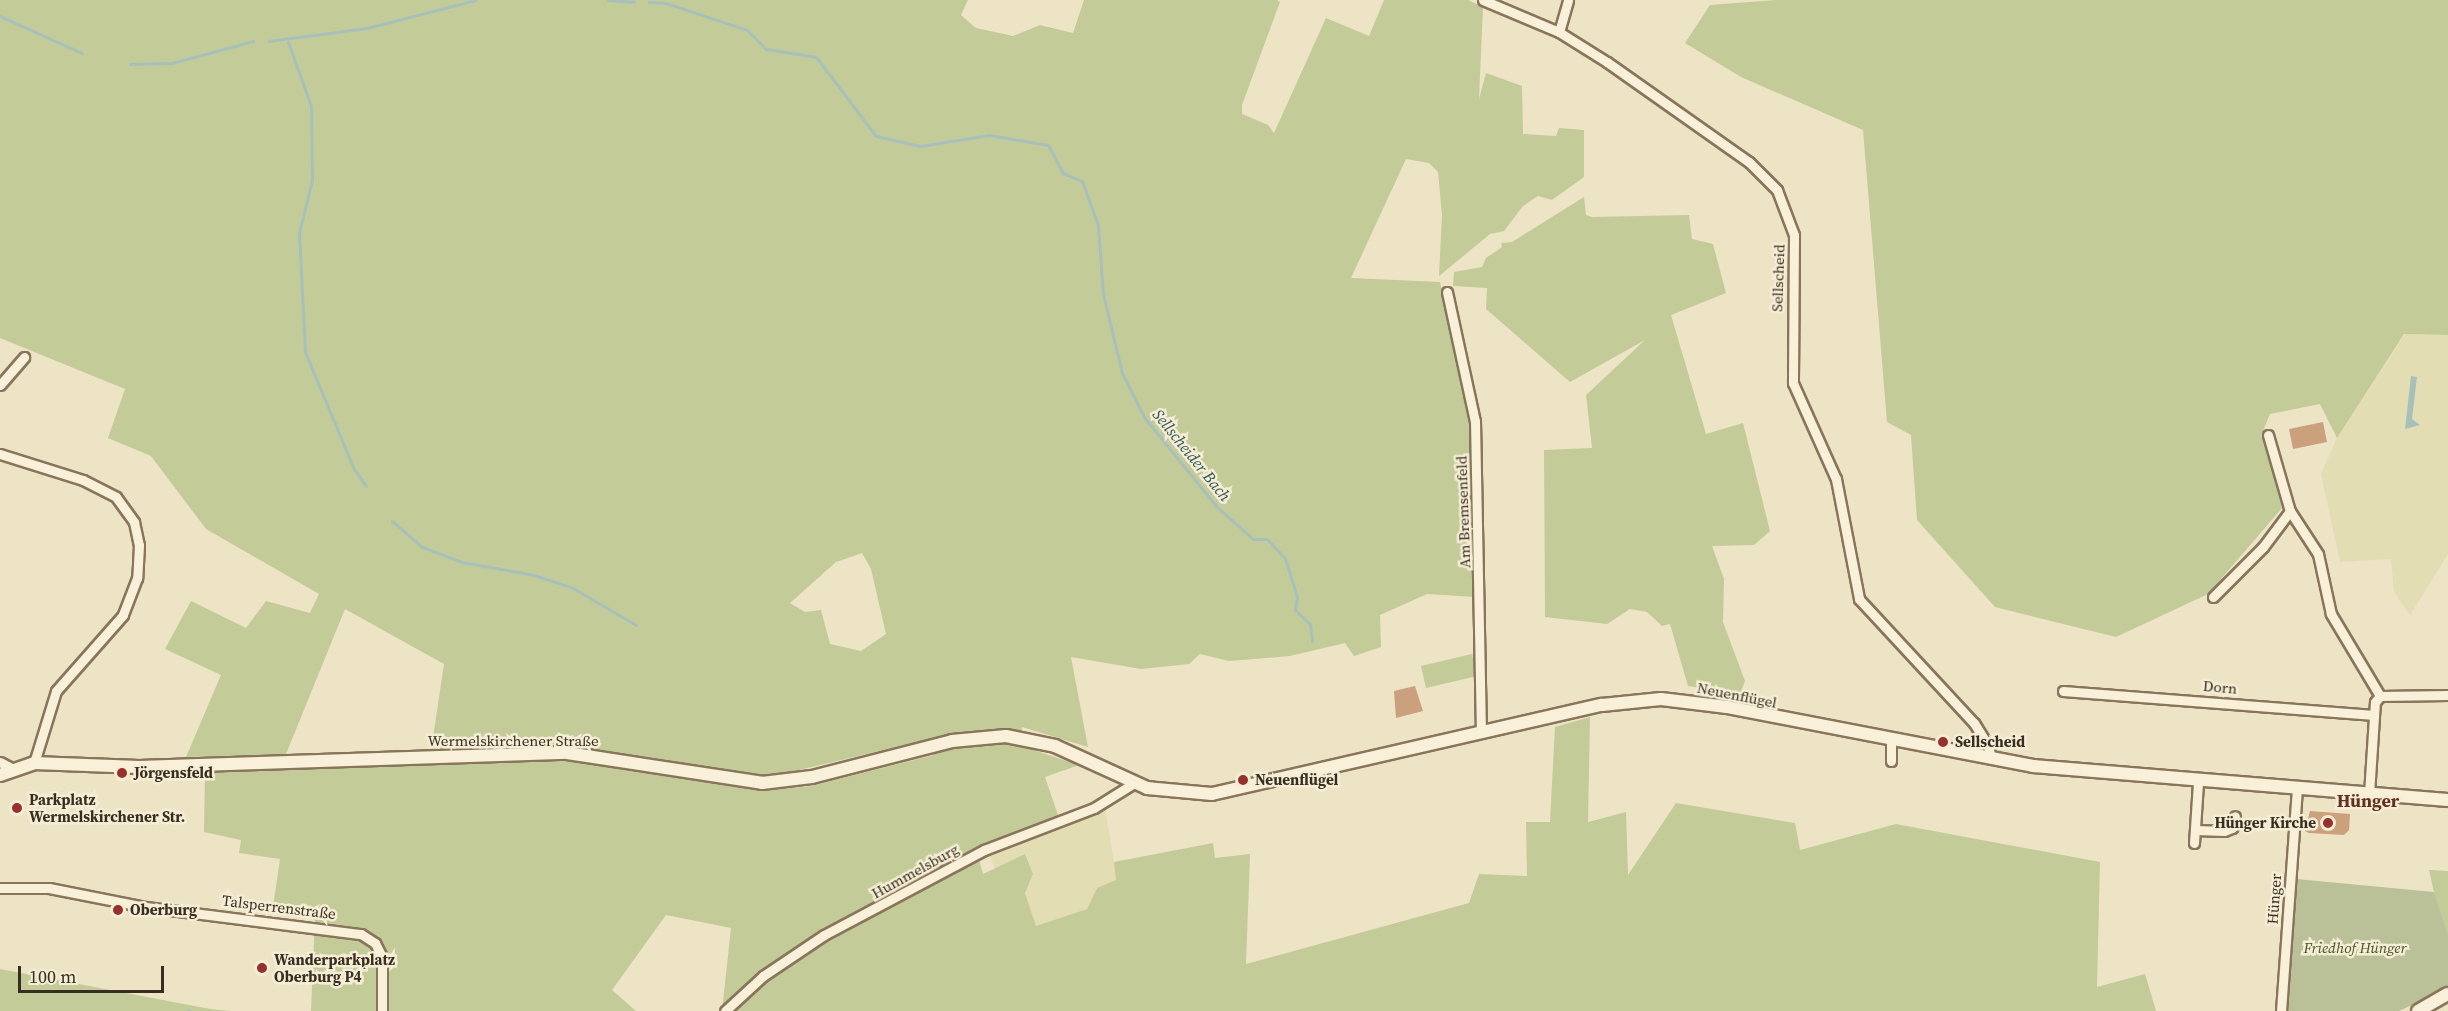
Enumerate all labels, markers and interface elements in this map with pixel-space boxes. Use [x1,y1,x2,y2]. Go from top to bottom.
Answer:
street label: Sellscheid [1768,244,1788,312]
water label: Sellscheider Bach [1149,405,1235,505]
street label: Am Bremsenfeld [1452,455,1474,569]
street label: Dorn [2202,677,2238,697]
street label: Neuenflügel [1695,678,1779,712]
street label: Wermelskirchener Straße [427,732,599,750]
place label: Sellscheid [1955,733,2025,751]
marker: Sellscheid [1936,735,1950,749]
place label: Jörgensfeld [134,764,213,782]
marker: Jörgensfeld [115,766,129,780]
place label: Neuenflügel [1255,771,1338,789]
marker: Neuenflügel [1236,773,1250,787]
place label: Parkplatz Wermelskirchener Str. [29,790,185,825]
district label: Hünger [2337,790,2399,812]
marker: Parkplatz Wermelskirchener Str. [10,801,24,815]
place label: Hünger Kirche [2215,814,2316,832]
marker: Hünger Kirche [2321,816,2335,830]
street label: Hummelsburg [868,840,962,902]
street label: Hünger [2263,873,2285,925]
street label: Talsperrenstraße [221,891,337,923]
place label: Oberburg [130,901,197,919]
marker: Oberburg [111,903,125,917]
park label: Friedhof Hünger [2304,939,2406,957]
place label: Wanderparkplatz Oberburg P4 [274,950,395,985]
scale bar [21,954,166,992]
marker: Wanderparkplatz Oberburg P4 [255,961,269,975]
text: 100 m [29,964,76,989]

